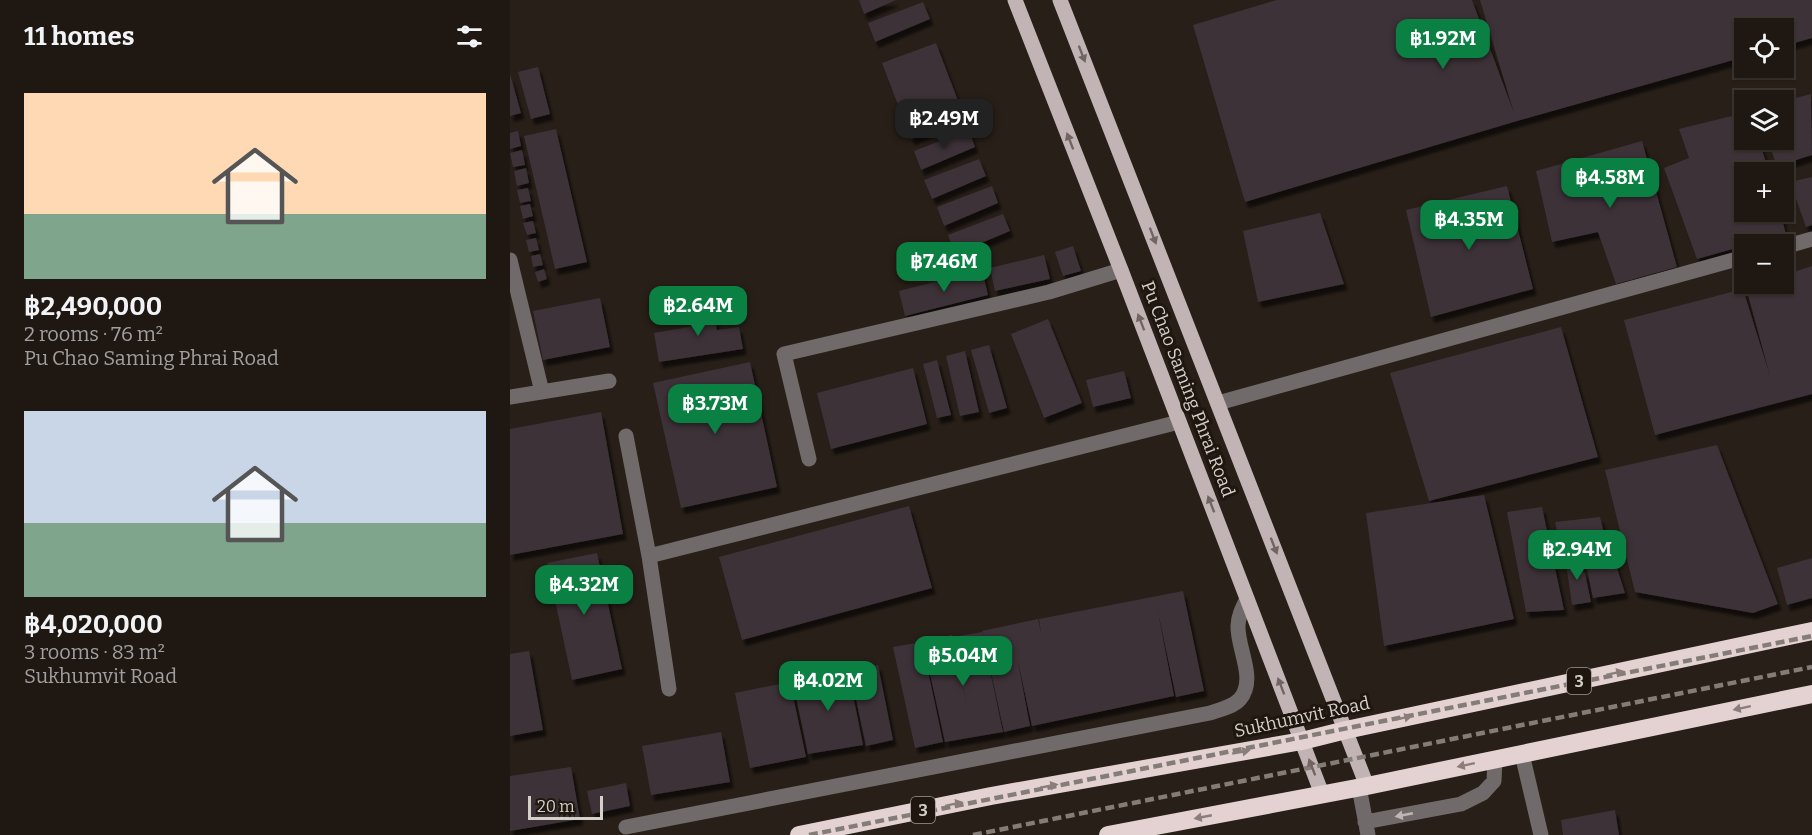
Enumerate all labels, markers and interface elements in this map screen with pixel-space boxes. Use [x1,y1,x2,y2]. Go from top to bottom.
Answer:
map controls [1734,18,1794,294]
button: locate [1734,18,1794,78]
pin: ฿1.92M [1394,19,1492,70]
icon: filters [453,20,486,53]
text: 11 homes [24,21,135,52]
text: ฿1.92M [1410,26,1476,50]
one-way arrow [1077,46,1087,64]
button: layers [1734,90,1794,150]
pin: ฿2.49M [895,99,993,150]
text: ฿2.49M [909,106,979,130]
one-way arrow [1065,131,1075,149]
icon: home [201,132,309,240]
pin: ฿4.58M [1561,158,1659,209]
button: + [1734,162,1794,222]
text: ฿4.58M [1575,165,1645,189]
pin: ฿4.35M [1420,200,1518,251]
text: ฿4.35M [1434,207,1504,231]
one-way arrow [1148,227,1158,245]
button: − [1734,234,1794,294]
pin: ฿7.46M [895,242,993,293]
text: ฿7.46M [910,249,978,273]
street label: Pu Chao Saming Phrai Road [1137,278,1239,500]
pin: ฿2.64M [649,286,747,337]
text: ฿2,490,000 [24,291,162,322]
text: ฿2.64M [663,293,733,317]
one-way arrow [1136,313,1145,331]
text: 2 rooms · 76 m² [24,322,163,346]
text: Pu Chao Saming Phrai Road [24,346,279,370]
pin: ฿3.73M [666,384,764,435]
text: ฿3.73M [682,391,748,415]
icon: home [201,450,309,558]
one-way arrow [1206,495,1216,513]
pin: ฿2.94M [1528,530,1626,581]
one-way arrow [1269,537,1279,555]
text: ฿2.94M [1542,537,1612,561]
pin: ฿4.32M [535,565,633,616]
text: ฿4.32M [549,572,619,596]
text: ฿4,020,000 [24,609,163,640]
pin: ฿5.04M [914,636,1012,687]
text: 3 rooms · 83 m² [24,640,165,664]
text: ฿5.04M [928,643,998,667]
pin: ฿4.02M [779,661,877,712]
text: Sukhumvit Road [24,664,177,688]
text: ฿4.02M [793,668,863,692]
road number: 3 [1567,668,1591,694]
one-way arrow [1605,668,1624,677]
one-way arrow [1276,677,1286,695]
street label: Sukhumvit Road [1232,692,1372,742]
one-way arrow [1732,704,1751,713]
one-way arrow [1394,713,1413,722]
one-way arrow [1231,747,1250,756]
one-way arrow [1307,758,1316,776]
one-way arrow [1456,761,1475,770]
one-way arrow [1039,781,1058,790]
scale bar [528,793,603,820]
text: 20 m [537,797,574,816]
road number: 3 [911,797,935,823]
one-way arrow [944,799,963,808]
one-way arrow [1394,811,1413,820]
one-way arrow [1193,813,1212,822]

